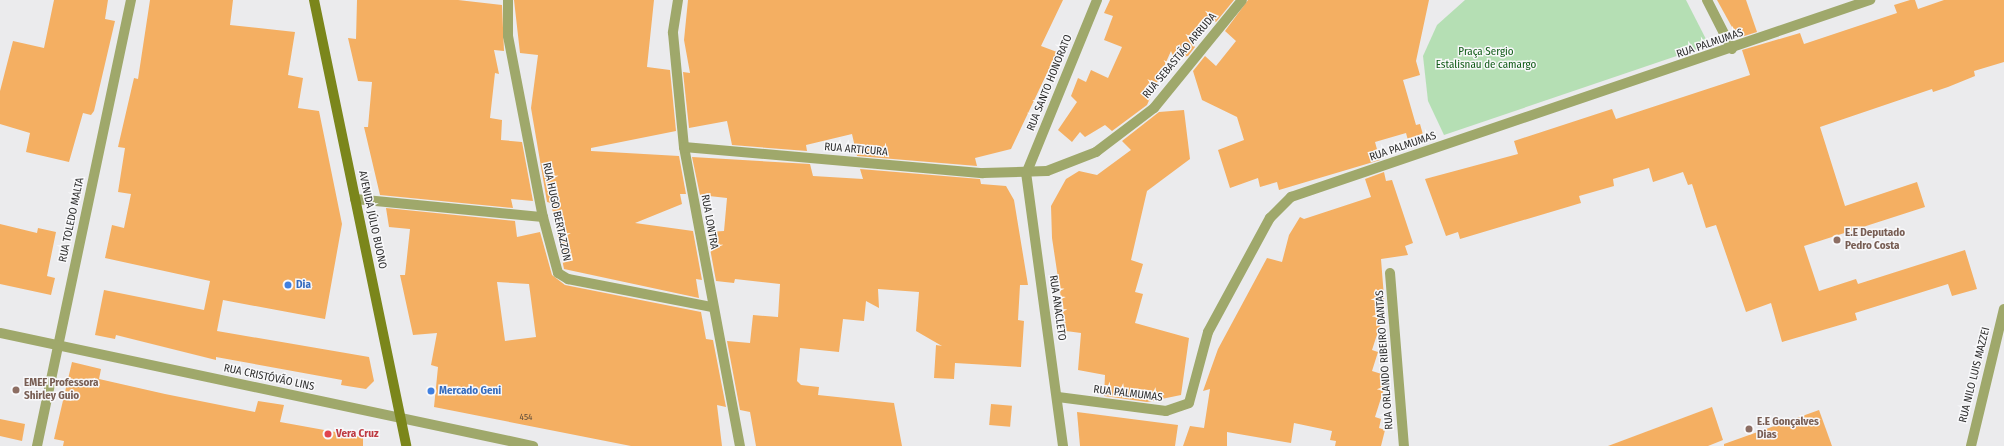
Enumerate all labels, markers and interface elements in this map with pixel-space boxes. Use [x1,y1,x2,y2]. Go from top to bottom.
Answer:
street label: RUA SEBASTIÃO ARRUDA [1140,11,1220,101]
street label: RUA PALMUMAS [1675,26,1745,62]
street label: RUA SANTO HONORATO [1025,33,1075,133]
park label: Praça Sergio Estalisnau de camargo [1436,46,1536,72]
street label: RUA PALMUMAS [1368,129,1438,165]
street label: RUA ARTICURA [824,141,888,159]
street label: RUA HUGO BERTAZZON [539,161,573,263]
street label: AVENIDA JÚLIO BUONO [355,170,389,270]
street label: RUA TOLEDO MALTA [57,177,87,263]
street label: RUA LONTRA [698,194,720,250]
place label: E.E Deputado Pedro Costa [1845,227,1905,253]
marker: E.E Deputado Pedro Costa [1832,235,1842,245]
street label: RUA ANACLETO [1046,274,1068,342]
place label: Dia [296,278,311,292]
marker: Dia [283,280,293,290]
street label: RUA ORLANDO RIBEIRO DANTAS [1374,290,1396,430]
street label: RUA NILO LUIS MAZZEI [1957,326,1993,424]
street label: RUA CRISTÓVÃO LINS [222,362,316,394]
place label: EMEF Professora Shirley Guio [24,377,99,403]
street label: RUA PALMUMAS [1093,383,1163,405]
place label: Mercado Geni [439,384,501,398]
marker: EMEF Professora Shirley Guio [11,385,21,395]
marker: Mercado Geni [426,386,436,396]
house number: 454 [520,412,532,422]
place label: E.E Gonçalves Dias [1757,416,1819,442]
marker: E.E Gonçalves Dias [1744,424,1754,434]
place label: Vera Cruz [336,427,379,441]
marker: Vera Cruz [323,429,333,439]

